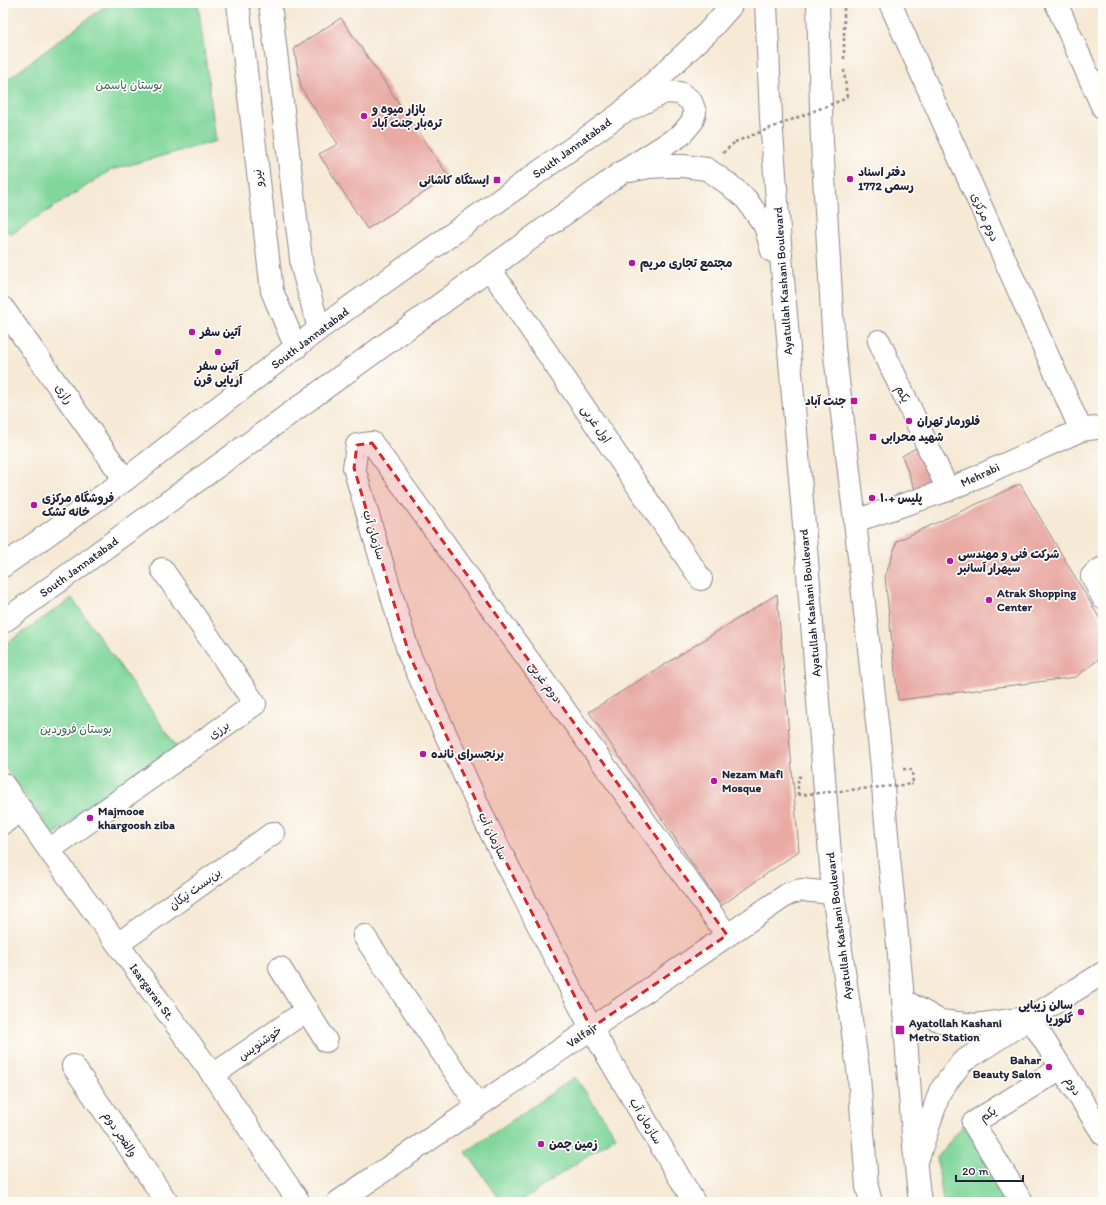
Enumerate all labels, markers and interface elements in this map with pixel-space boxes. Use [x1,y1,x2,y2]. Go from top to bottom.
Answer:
park label: بوستان یاسمن [95,78,163,93]
place label: بازار میوه و تره‌بار جنت آباد [371,102,442,130]
marker: بازار میوه و تره‌بار جنت آباد [359,111,369,121]
street label: South Jannatabad [530,115,614,181]
place label: دفتر اسناد رسمی 1772 [858,165,914,194]
street label: نیرو [250,168,267,189]
place label: ایستگاه کاشانی [419,172,489,188]
marker: دفتر اسناد رسمی 1772 [845,174,855,184]
marker: ایستگاه کاشانی [492,175,502,185]
street label: دوم مرکزی [966,190,1002,244]
street label: Ayatullah Kashani Boulevard [771,206,795,356]
place label: مجتمع تجاری مریم [640,256,733,272]
marker: مجتمع تجاری مریم [627,258,637,268]
street label: South Jannatabad [268,304,352,372]
place label: آتین سفر [199,325,242,339]
marker: آتین سفر [187,327,197,337]
marker: آتین سفر آریایی قرن [213,347,223,357]
place label: آتین سفر آریایی قرن [194,359,243,388]
street label: رازی [52,381,76,407]
street label: یکم [891,383,913,406]
place label: جنت آباد [805,394,846,408]
marker: جنت آباد [849,396,859,406]
street label: اول غربی [577,402,614,446]
place label: فلورمار تهران [917,414,980,429]
marker: فلورمار تهران [904,416,914,426]
place label: شهید محرابی [881,430,944,445]
marker: شهید محرابی [868,432,878,442]
street label: Mehrabi [958,460,1002,490]
place label: فروشگاه مرکزی خانه تشک [42,490,114,519]
place label: پلیس +۱۰ [880,491,923,506]
marker: پلیس +۱۰ [867,493,877,503]
marker: فروشگاه مرکزی خانه تشک [29,500,39,510]
street label: سازمان آب [359,508,388,562]
street label: Ayatullah Kashani Boulevard [797,528,823,678]
street label: South Jannatabad [37,534,121,600]
place label: شرکت فنی و مهندسی سپهرار آسانبر [957,547,1059,576]
marker: شرکت فنی و مهندسی سپهرار آسانبر [945,556,955,566]
place label: Atrak Shopping Center [996,586,1077,614]
marker: Atrak Shopping Center [984,595,994,605]
street label: دوم غربی [524,659,564,706]
street label: برزی [206,718,233,743]
park label: بوستان فروردین [40,722,112,737]
place label: برنجسرای نانده [431,747,504,761]
marker: برنجسرای نانده [418,749,428,759]
place label: Nezam Mafi Mosque [722,767,784,796]
marker: Nezam Mafi Mosque [709,776,719,786]
place label: Majmooe khargoosh ziba [98,804,175,833]
street label: سازمان آب [475,810,511,863]
marker: Majmooe khargoosh ziba [85,813,95,823]
street label: Ayatullah Kashani Boulevard [823,851,855,1001]
street label: بن‌بست نیکان [166,865,224,913]
street label: Isargaran St. [127,961,177,1023]
place label: سالن زیبایی گلوريا [1018,998,1074,1027]
marker: سالن زیبایی گلوريا [1076,1007,1086,1017]
place label: Ayatollah Kashani Metro Station [908,1016,1002,1044]
street label: Valfajr [564,1019,600,1051]
street label: خوشنویس [235,1023,285,1063]
marker: Ayatollah Kashani Metro Station [894,1024,906,1036]
place label: Bahar Beauty Salon [973,1053,1041,1082]
marker: Bahar Beauty Salon [1044,1062,1054,1072]
street label: دوم [1060,1074,1084,1099]
street label: سازمان آب [626,1095,665,1147]
street label: یکم [977,1104,1000,1126]
street label: والفجر دوم [98,1109,140,1161]
place label: زمین چمن [549,1137,598,1152]
marker: زمین چمن [536,1139,546,1149]
scale bar [956,1157,1023,1183]
text: 20 m [962,1164,989,1178]

